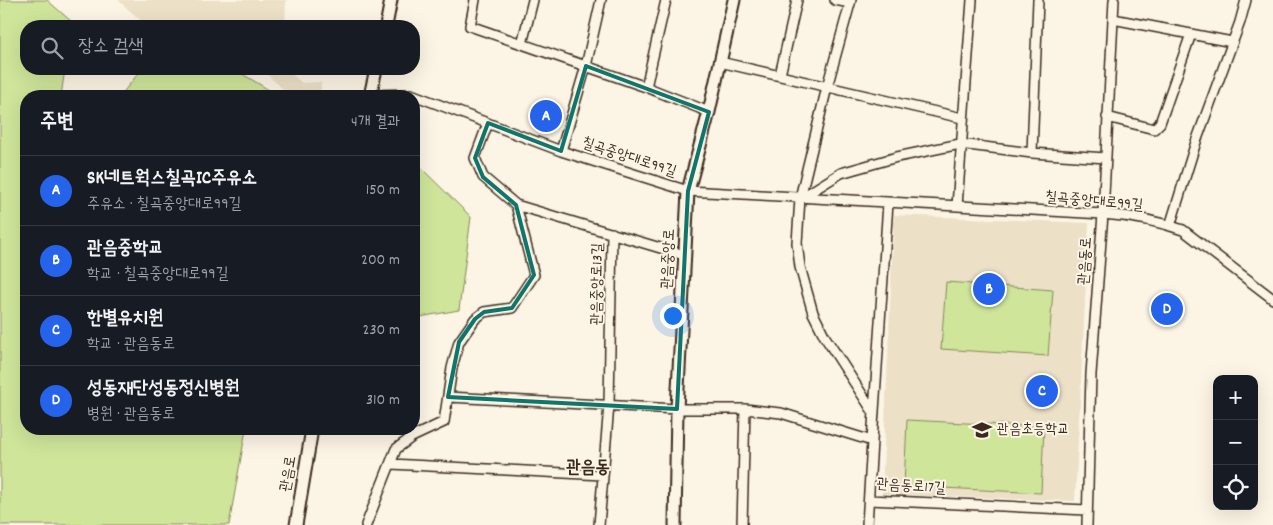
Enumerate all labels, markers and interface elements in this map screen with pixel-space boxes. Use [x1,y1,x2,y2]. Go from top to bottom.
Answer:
search box [20,20,420,75]
icon: search [38,34,66,62]
text: 장소 검색 [78,34,144,61]
pin: A [530,97,562,135]
text: 주변 [40,108,74,138]
text: 4개 결과 [351,111,400,134]
street label: 칠곡중앙대로99길 [579,132,679,184]
text: SK네트웍스칠곡IC주유소 [87,166,257,193]
text: A [52,179,60,202]
text: 150 m [366,179,400,202]
street label: 칠곡중앙대로99길 [1044,187,1144,217]
text: 주유소 · 칠곡중앙대로99길 [87,193,241,216]
street label: 관음중앙로 [656,228,682,290]
text: 관음중학교 [87,236,163,263]
street label: 관음동로 [1073,236,1099,286]
street label: 관음중앙로13길 [586,243,610,325]
text: B [52,249,60,272]
text: 200 m [361,249,400,272]
text: 학교 · 칠곡중앙대로99길 [87,263,229,286]
pin: B [973,270,1005,308]
pin: D [1151,290,1183,328]
your location [660,303,686,329]
text: 한별유치원 [87,306,163,333]
text: C [52,319,60,342]
text: 230 m [363,319,400,342]
text: 학교 · 관음동로 [87,333,175,356]
pin: C [1026,372,1058,410]
map controls [1213,375,1258,510]
button: + [1213,375,1258,420]
text: 성동재단성동정신병원 [87,376,240,403]
text: D [52,389,60,412]
text: 310 m [366,389,400,412]
text: 병원 · 관음동로 [87,403,175,426]
school or university icon: 관음초등학교 [971,419,993,441]
place label: 관음초등학교 [997,419,1069,441]
button: − [1213,420,1258,465]
street label: 관음로 [275,454,303,494]
district label: 관음동 [566,456,610,481]
button: locate [1213,465,1258,510]
street label: 관음동로17길 [876,474,946,500]

